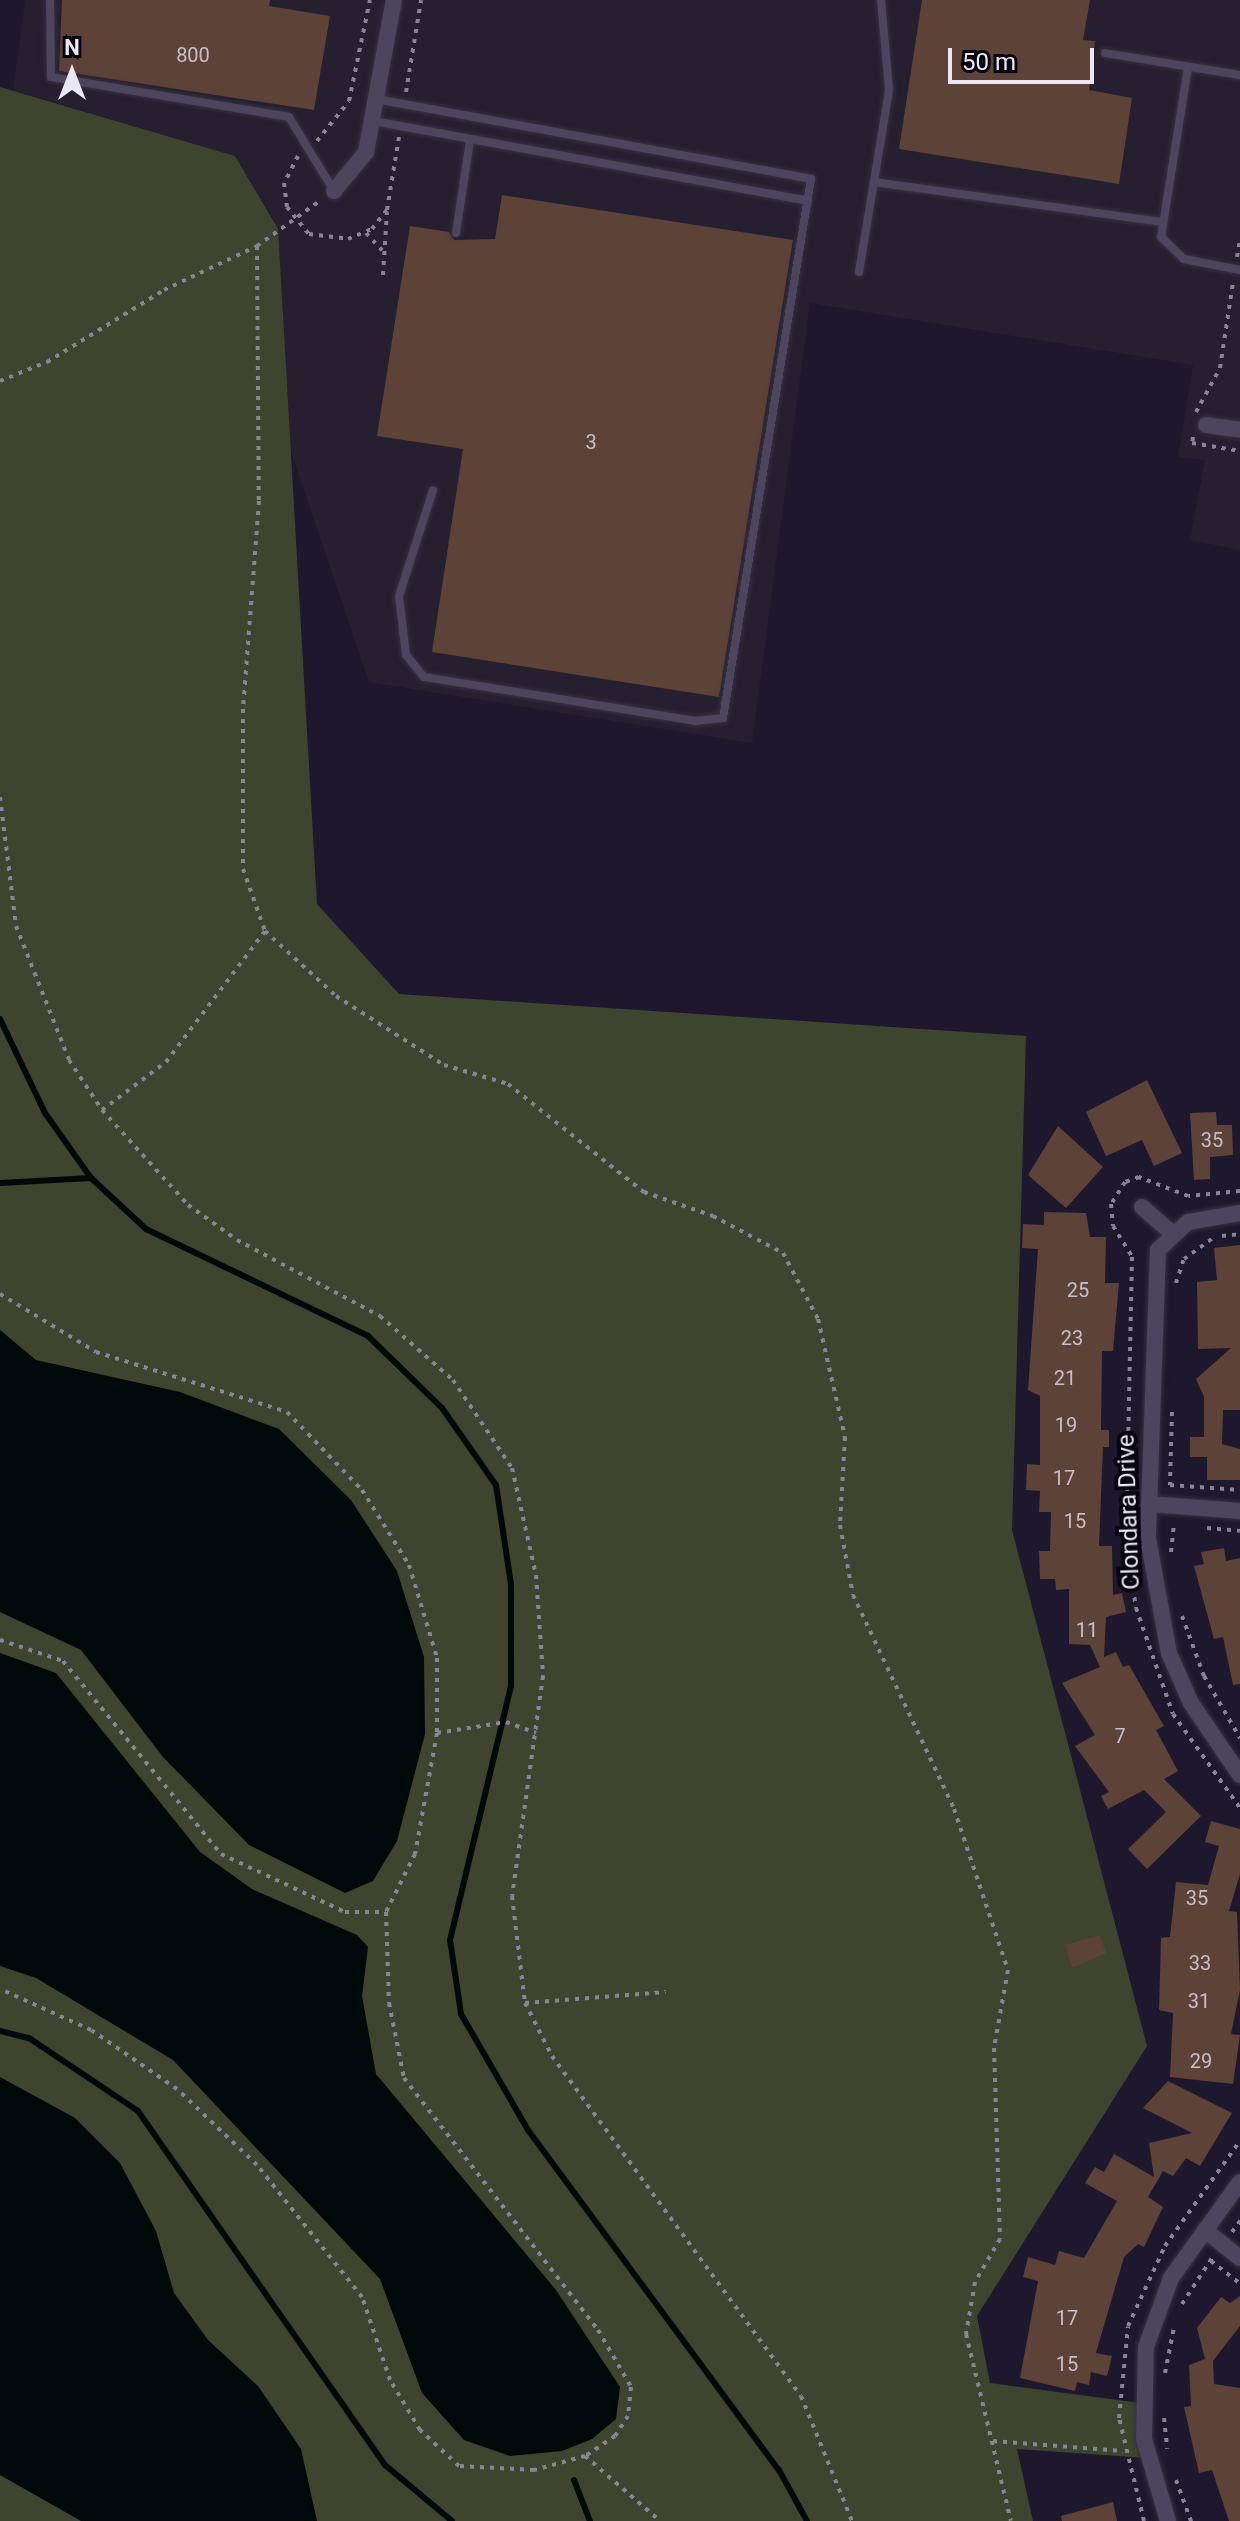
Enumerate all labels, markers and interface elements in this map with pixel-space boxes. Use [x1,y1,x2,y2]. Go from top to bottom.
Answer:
north arrow [32,32,112,112]
scale bar [952,32,1098,82]
text: N [64,35,80,60]
house number: 800 [176,43,210,67]
text: 50 m [962,48,1016,76]
house number: 3 [585,430,597,454]
house number: 35 [1201,1128,1223,1152]
house number: 25 [1067,1278,1089,1302]
house number: 23 [1061,1326,1083,1350]
house number: 21 [1054,1366,1076,1390]
house number: 19 [1055,1413,1077,1437]
street label: Clondara Drive [1112,1434,1146,1590]
house number: 17 [1053,1466,1075,1490]
house number: 15 [1064,1509,1086,1533]
house number: 11 [1076,1618,1098,1642]
house number: 7 [1114,1724,1126,1748]
house number: 35 [1186,1886,1208,1910]
house number: 33 [1189,1951,1211,1975]
house number: 31 [1188,1989,1210,2013]
house number: 29 [1190,2049,1212,2073]
house number: 17 [1056,2306,1078,2330]
house number: 15 [1056,2352,1078,2376]

